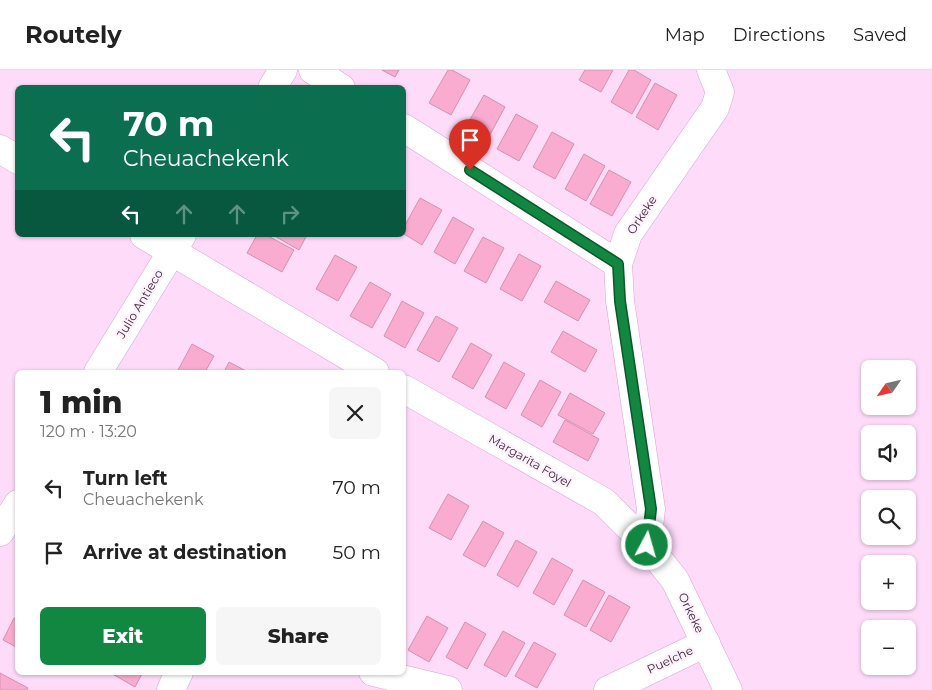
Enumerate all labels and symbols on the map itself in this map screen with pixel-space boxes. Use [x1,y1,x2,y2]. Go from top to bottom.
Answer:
pin [449,119,491,170]
street label: Orkeke [624,193,660,237]
street label: Julio Antieco [113,267,166,342]
north arrow [861,360,916,415]
street label: Margarita Foyel [486,431,574,490]
position arrow [620,518,672,570]
street label: Orkeke [675,590,708,635]
street label: Puelche [644,642,695,677]

